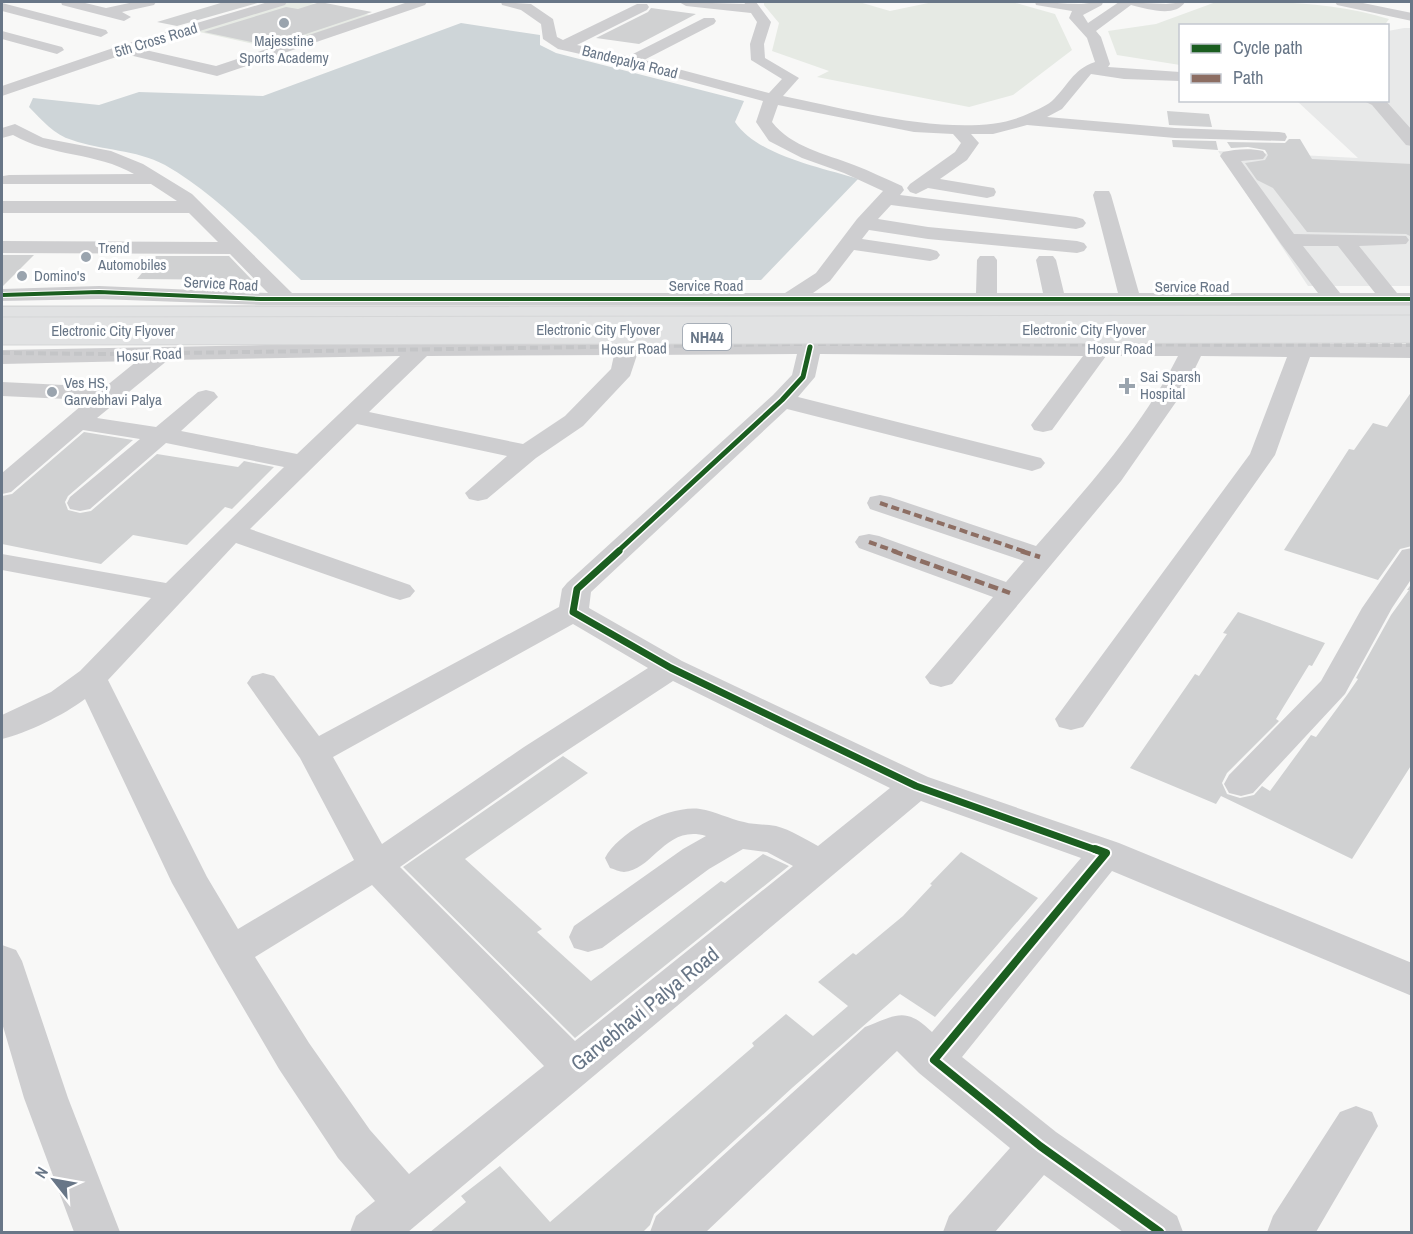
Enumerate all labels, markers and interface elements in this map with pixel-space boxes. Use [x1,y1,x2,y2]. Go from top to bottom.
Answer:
marker: Majesstine Sports Academy [277,16,291,30]
street label: 5th Cross Road [112,17,200,62]
legend [1179,24,1389,102]
place label: Majesstine Sports Academy [239,30,330,68]
text: Cycle path [1233,35,1303,60]
street label: Bandepalya Road [580,39,680,84]
text: Path [1233,65,1263,90]
place label: Trend Automobiles [97,237,166,275]
marker: Trend Automobiles [79,250,93,264]
place label: Domino's [34,265,86,286]
marker: Domino's [15,269,29,283]
street label: Service Road [183,271,259,296]
street label: Service Road [669,275,743,296]
street label: Service Road [1155,276,1229,297]
street label: Electronic City Flyover [536,319,660,340]
street label: Electronic City Flyover [1022,319,1146,340]
street label: Electronic City Flyover [51,320,175,341]
road number: NH44 [683,324,731,350]
street label: Hosur Road [601,337,667,360]
street label: Hosur Road [1087,338,1153,359]
street label: Hosur Road [116,342,182,367]
place label: Sai Sparsh Hospital [1140,366,1201,404]
place label: Ves HS, Garvebhavi Palya [64,372,162,410]
marker: Sai Sparsh Hospital [1118,377,1136,395]
marker: Ves HS, Garvebhavi Palya [45,385,59,399]
street label: Garvebhavi Palya Road [565,940,725,1077]
north arrow [24,1150,84,1210]
text: N [29,1163,53,1182]

